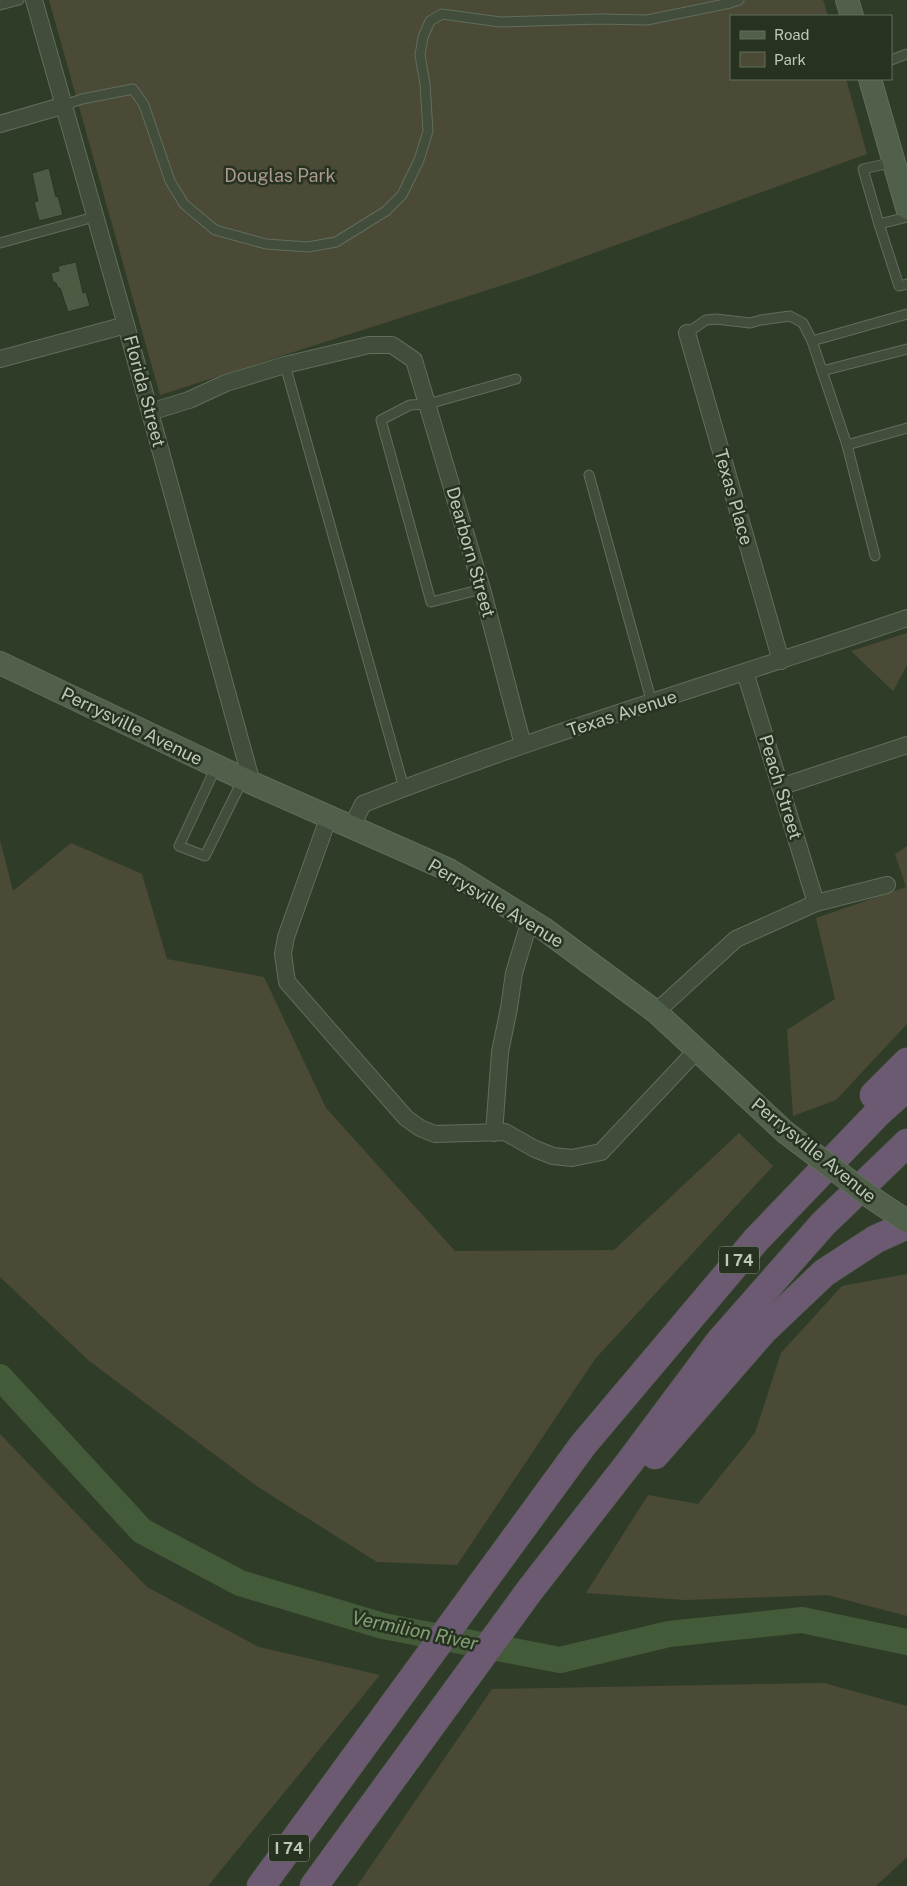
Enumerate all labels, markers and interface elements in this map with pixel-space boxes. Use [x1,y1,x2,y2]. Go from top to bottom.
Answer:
legend [730,15,892,80]
text: Road [774,26,810,43]
text: Park [774,51,806,68]
park label: Douglas Park [224,165,336,186]
street label: Florida Street [120,333,170,449]
street label: Texas Place [710,447,758,547]
street label: Dearborn Street [442,484,500,620]
street label: Perrysville Avenue [58,683,206,769]
street label: Texas Avenue [565,685,679,741]
street label: Peach Street [755,732,807,842]
street label: Perrysville Avenue [424,854,568,952]
street label: Perrysville Avenue [747,1093,881,1207]
road number: I 74 [719,1246,759,1274]
water label: Vermilion River [350,1606,481,1654]
road number: I 74 [269,1835,309,1862]

